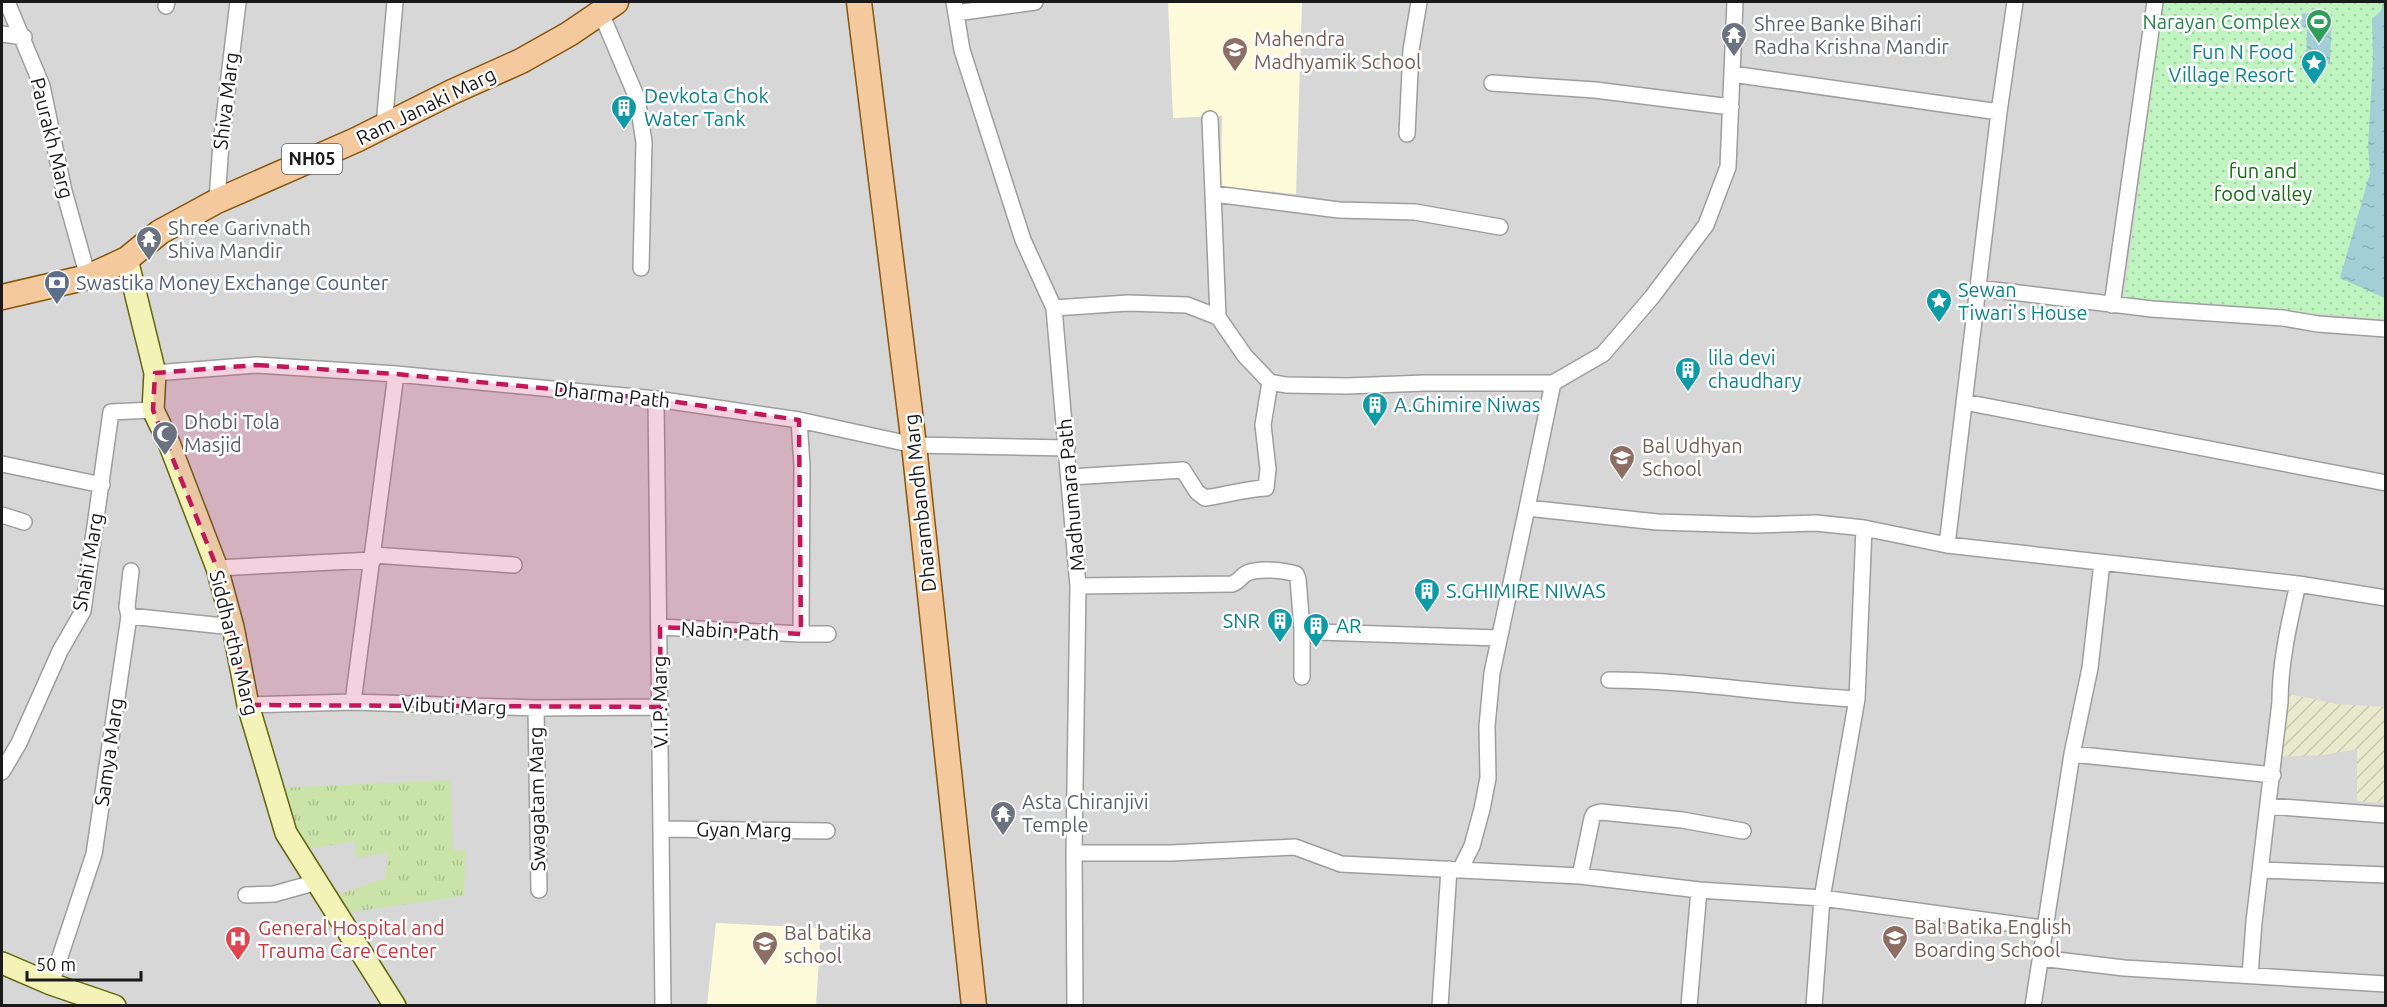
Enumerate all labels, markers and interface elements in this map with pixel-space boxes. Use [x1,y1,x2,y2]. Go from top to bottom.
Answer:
sports icon: Narayan Complex [2304,7,2334,45]
place label: Narayan Complex [2142,10,2300,33]
place label: Shree Banke Bihari Radha Krishna Mandir [1754,12,1949,58]
temple icon: Shree Banke Bihari Radha Krishna Mandir [1719,20,1749,58]
place label: Mahendra Madhyamik School [1254,27,1421,73]
school or university icon: Mahendra Madhyamik School [1220,35,1250,73]
place label: Fun N Food Village Resort [2169,40,2294,86]
place icon: Fun N Food Village Resort [2299,48,2329,86]
street label: Shiva Marg [208,51,243,151]
street label: Ram Janaki Marg [352,62,499,149]
street label: Paurakh Marg [26,75,79,201]
place label: Devkota Chok Water Tank [644,84,768,130]
building icon: Devkota Chok Water Tank [609,93,639,131]
road number: NH05 [282,144,342,174]
park label: fun and food valley [2214,159,2313,205]
place label: Shree Garivnath Shiva Mandir [168,216,311,262]
temple icon: Shree Garivnath Shiva Mandir [134,224,164,262]
bank icon: Swastika Money Exchange Counter [42,268,72,306]
place label: Swastika Money Exchange Counter [76,271,389,294]
place label: Sewan Tiwari's House [1958,278,2087,324]
place icon: Sewan Tiwari's House [1924,286,1954,324]
place label: lila devi chaudhary [1708,346,1802,392]
building icon: lila devi chaudhary [1673,355,1703,393]
street label: Dharma Path [553,377,671,412]
building icon: A.Ghimire Niwas [1360,390,1390,428]
place label: A.Ghimire Niwas [1394,393,1540,416]
place label: Dhobi Tola Masjid [184,410,280,456]
street label: Dharambandh Marg [899,413,940,593]
street label: Madhumara Path [1052,418,1089,573]
mosque icon: Dhobi Tola Masjid [150,419,180,457]
place label: Bal Udhyan School [1642,434,1743,480]
school or university icon: Bal Udhyan School [1607,443,1637,481]
street label: Shahi Marg [68,511,107,613]
street label: Siddhartha Marg [205,568,264,718]
building icon: S.GHIMIRE NIWAS [1412,576,1442,614]
place label: S.GHIMIRE NIWAS [1446,579,1606,602]
building icon: SNR [1265,606,1295,644]
place label: SNR [1223,609,1260,632]
building icon: AR [1301,611,1331,649]
place label: AR [1336,614,1361,637]
street label: Nabin Path [680,616,780,645]
street label: V.I.P. Marg [647,655,672,749]
street label: Vibuti Marg [401,692,507,719]
street label: Samya Marg [90,696,127,808]
street label: Swagatam Marg [524,726,549,872]
place label: Asta Chiranjivi Temple [1022,790,1149,836]
temple icon: Asta Chiranjivi Temple [988,799,1018,837]
street label: Gyan Marg [696,817,792,842]
place label: Bal Batika English Boarding School [1914,915,2072,961]
place label: General Hospital and Trauma Care Center [258,916,445,962]
place label: Bal batika school [784,921,872,967]
school or university icon: Bal Batika English Boarding School [1880,923,1910,961]
hospital icon: General Hospital and Trauma Care Center [223,924,253,962]
school or university icon: Bal batika school [750,929,780,967]
scale bar [27,944,141,982]
text: 50 m [36,954,76,974]

